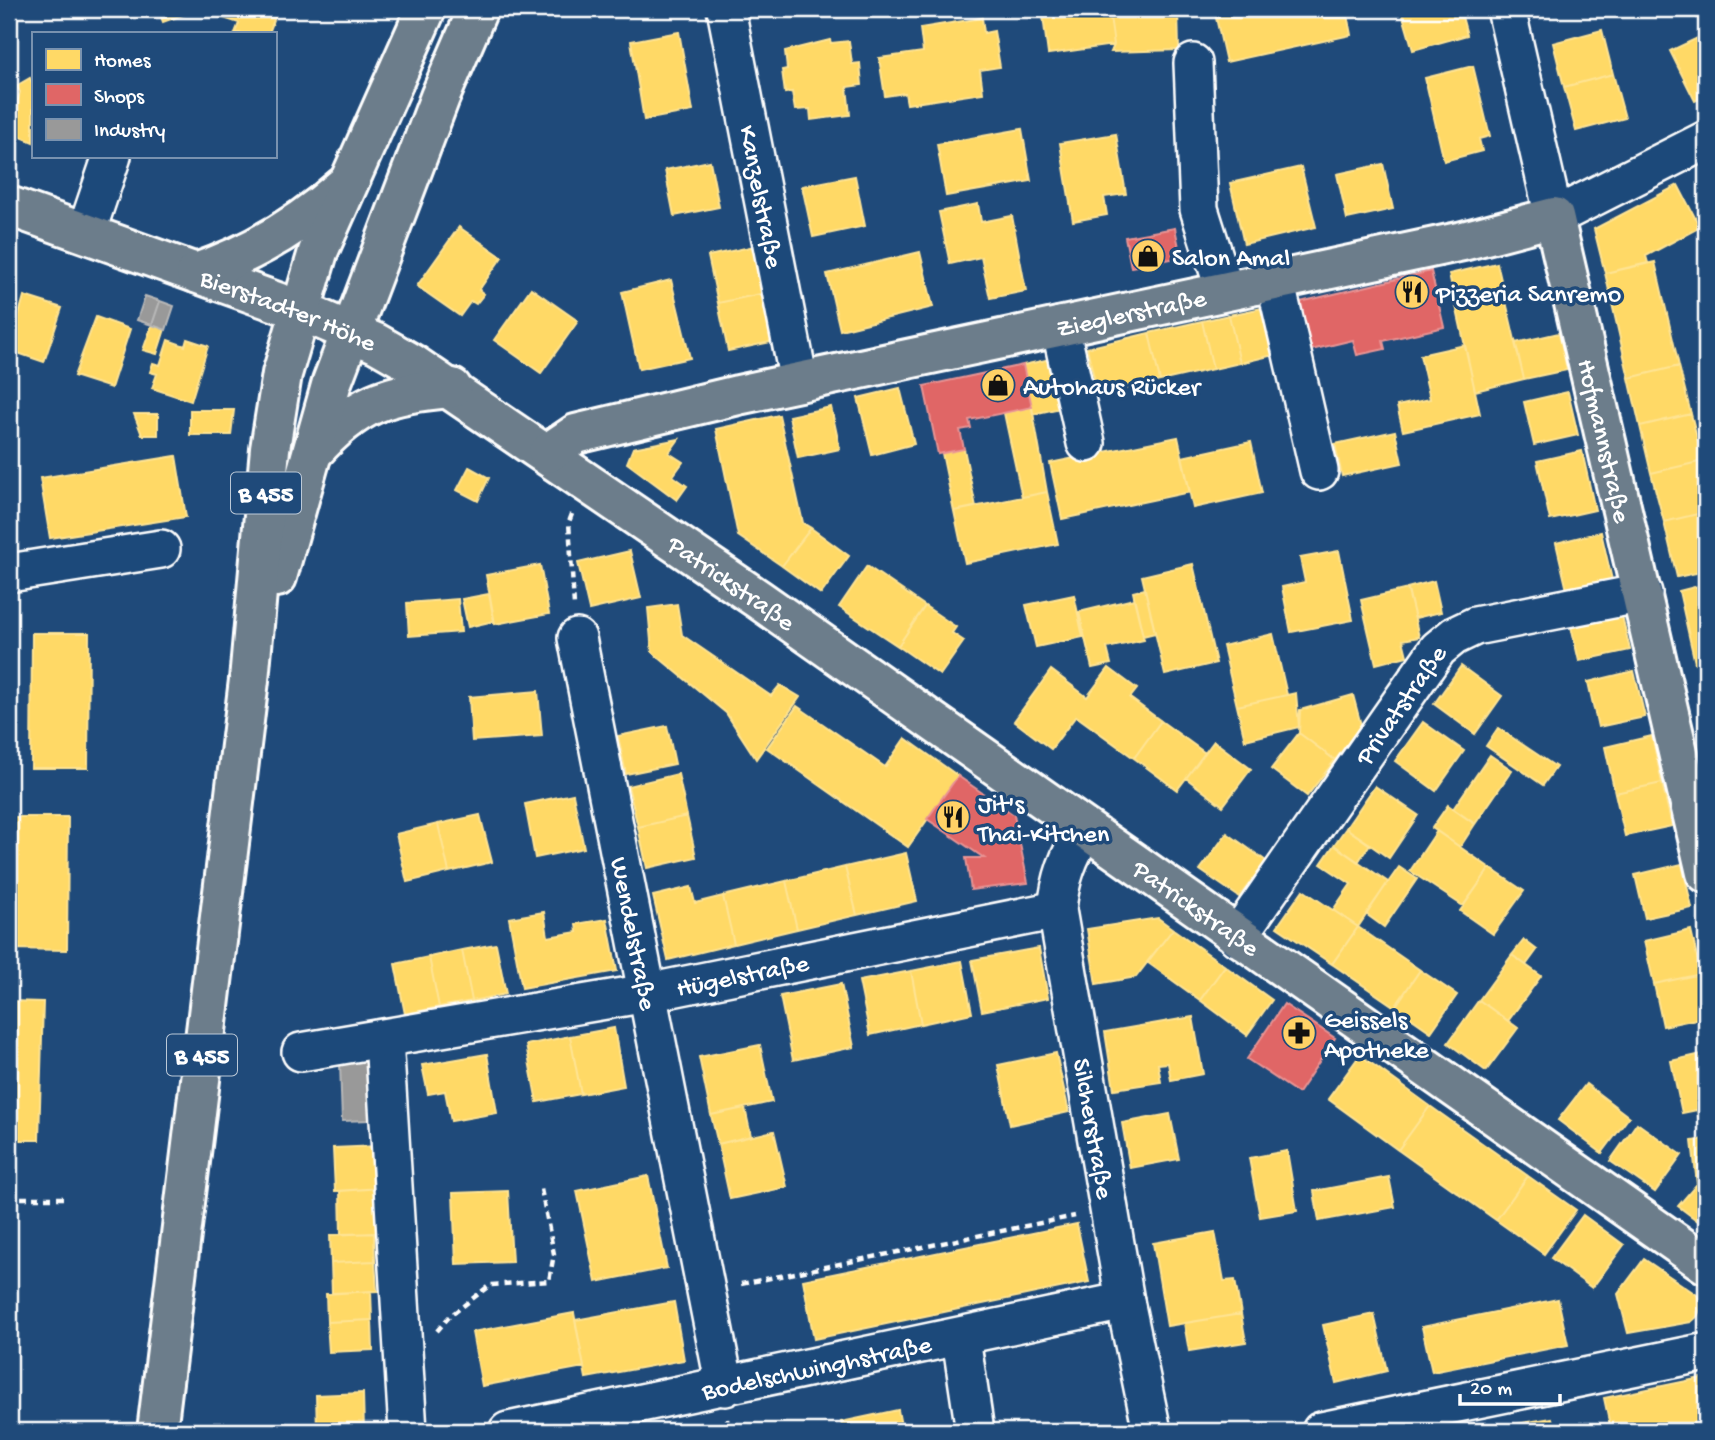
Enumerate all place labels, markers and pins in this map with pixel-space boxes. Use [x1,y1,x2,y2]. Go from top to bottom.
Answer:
shop icon: Salon Amal [1129,237,1167,275]
place label: Salon Amal [1172,245,1290,276]
restaurant icon: Pizzeria Sanremo [1393,273,1431,311]
place label: Pizzeria Sanremo [1435,281,1621,312]
shop icon: Autohaus Rücker [979,366,1017,404]
place label: Autohaus Rücker [1023,374,1203,405]
place label: Jit's Thai-Kitchen [976,791,1110,852]
restaurant icon: Jit's Thai-Kitchen [934,798,972,836]
place label: Geissels Apotheke [1324,1007,1429,1068]
pharmacy icon: Geissels Apotheke [1280,1014,1318,1052]

